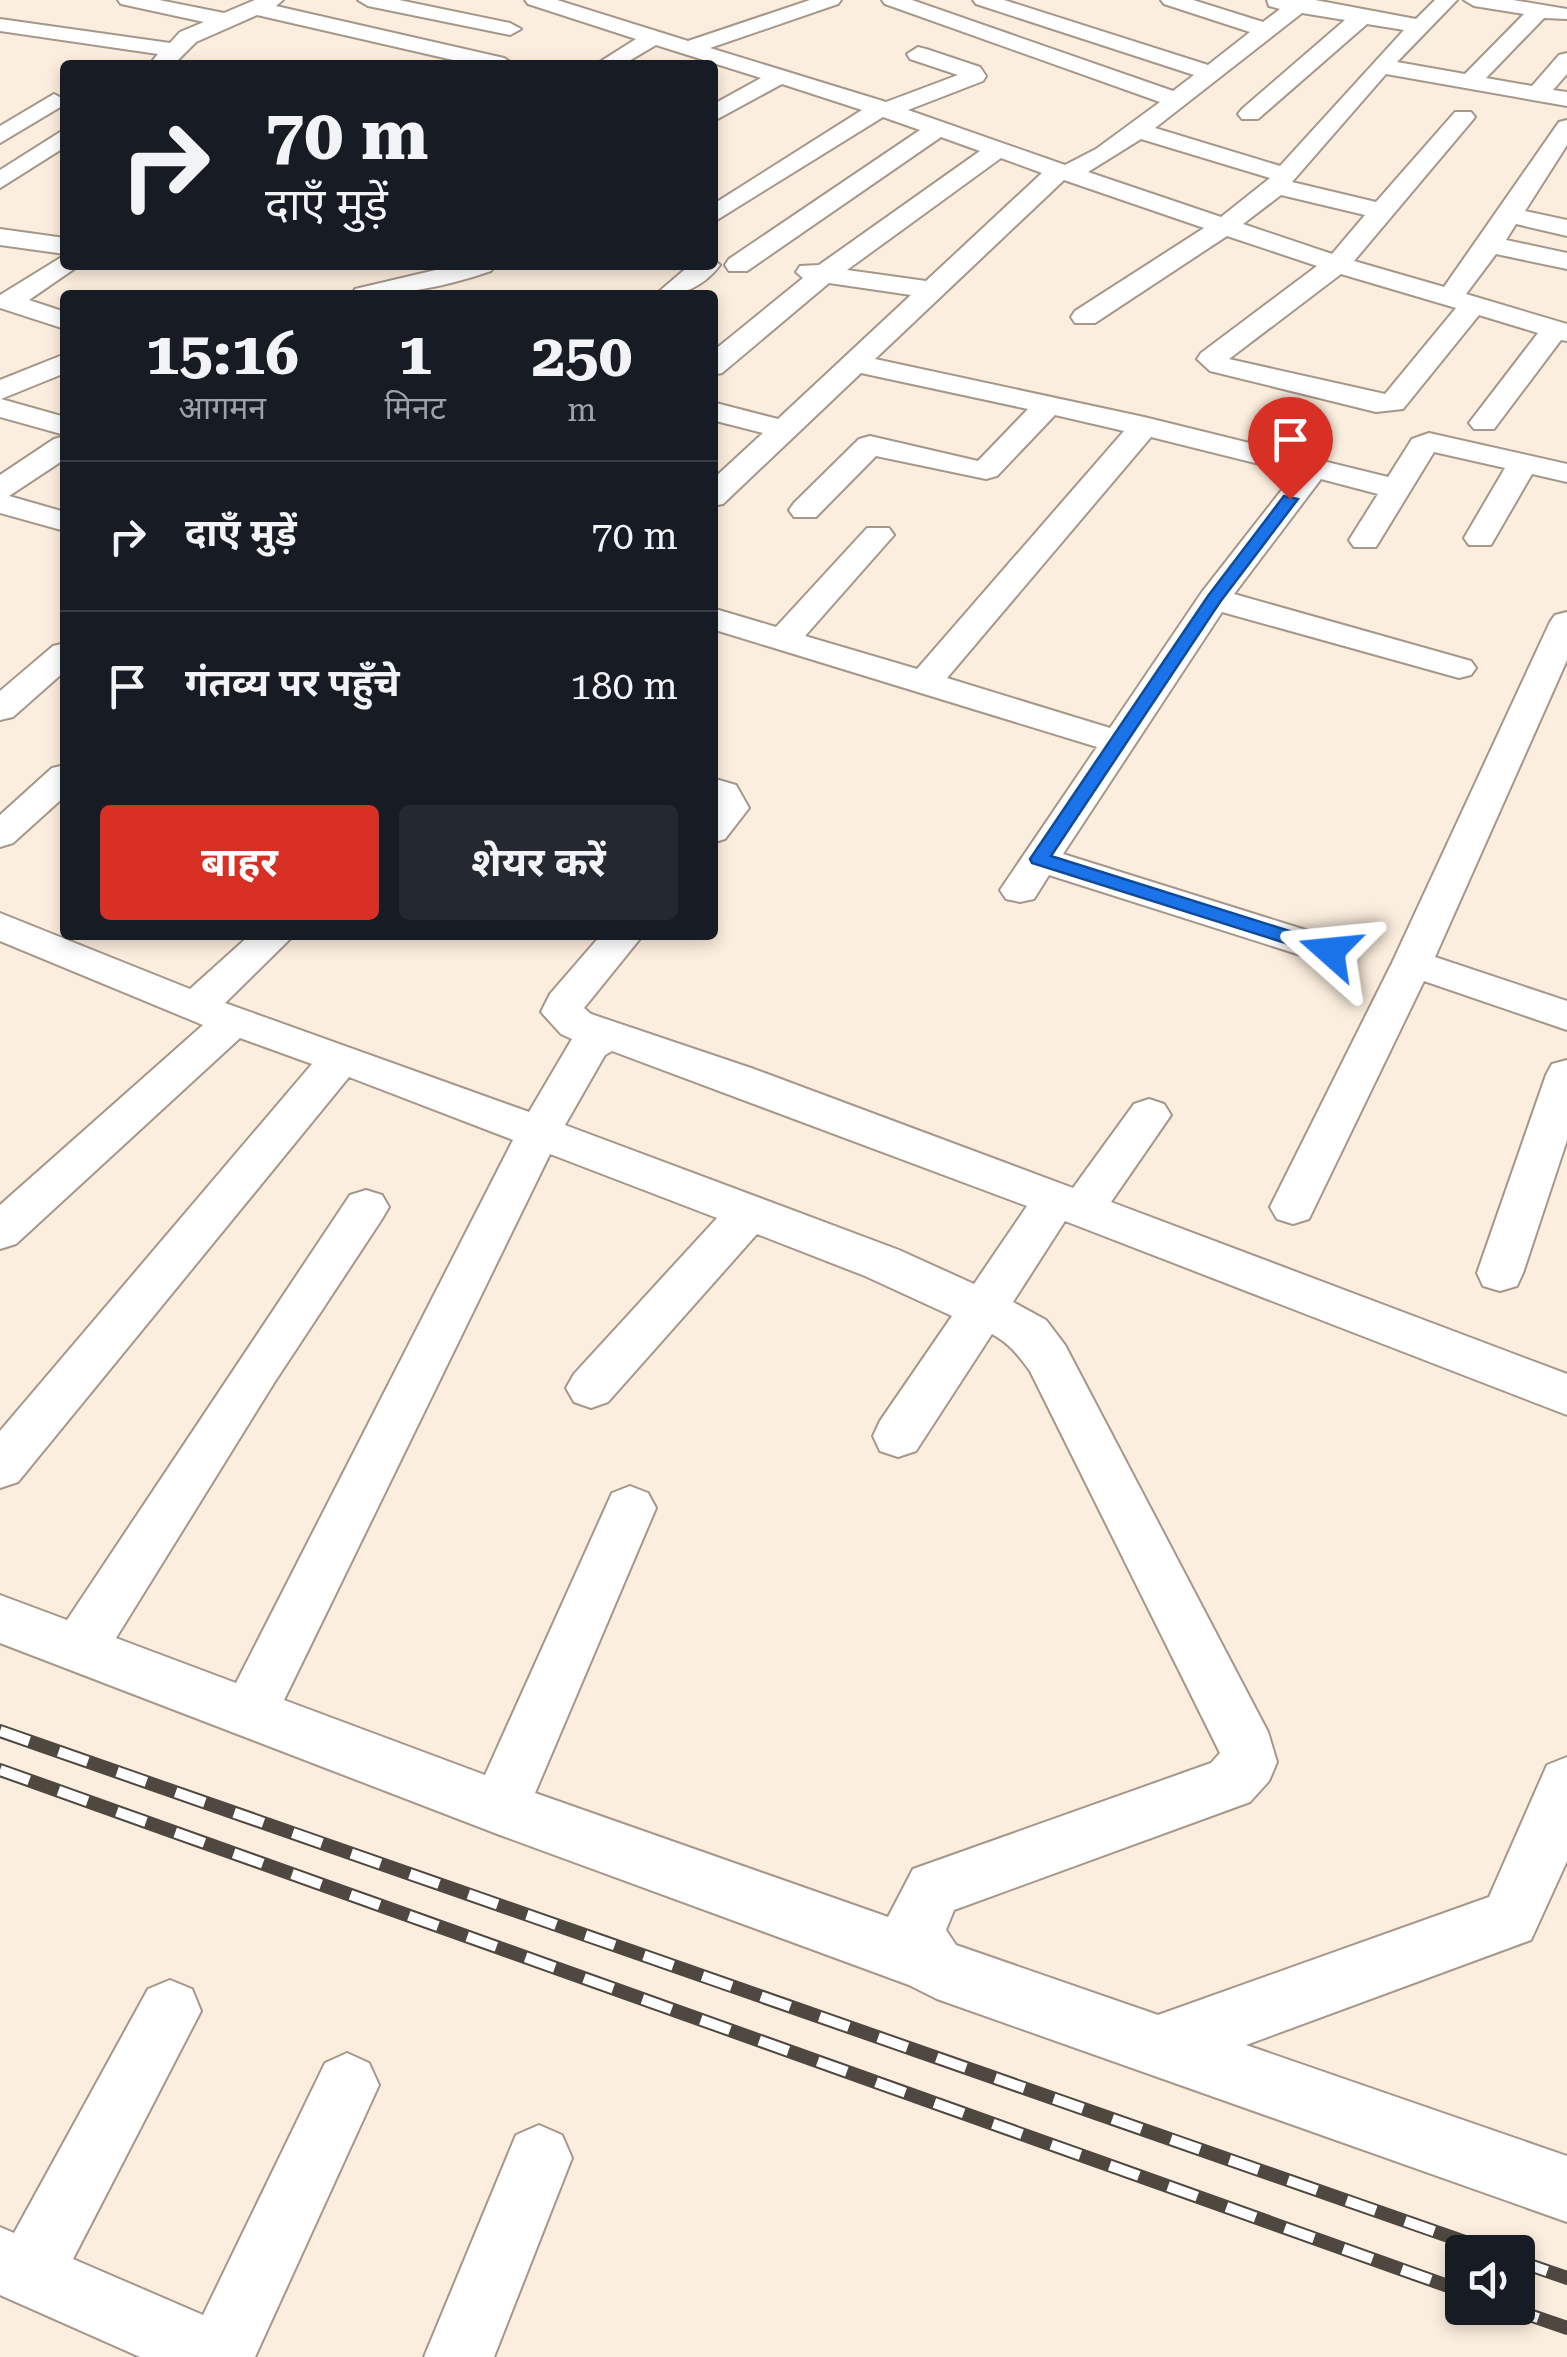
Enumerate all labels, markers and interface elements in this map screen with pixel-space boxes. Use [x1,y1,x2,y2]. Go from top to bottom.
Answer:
text: 70 m [265,94,429,176]
icon: right [100,100,230,230]
text: दाएँ मुड़ें [265,178,388,231]
text: 15:16 [146,318,299,389]
text: 1 [398,318,432,389]
text: 250 [532,320,632,391]
text: आगमन [178,389,266,427]
text: मिनट [385,389,446,427]
text: m [567,391,597,429]
pin [1248,397,1333,500]
icon: arrive [1263,412,1318,467]
icon: right [100,509,155,564]
text: दाएँ मुड़ें [185,511,297,555]
text: 70 m [591,514,678,558]
icon: arrive [100,659,155,714]
text: गंतव्य पर पहुँचे [185,661,400,705]
text: 180 m [570,664,678,708]
button: बाहर [100,805,379,920]
button: शेयर करें [399,805,678,920]
position arrow [1278,899,1382,1003]
map controls [1445,2235,1535,2325]
button: sound [1445,2235,1535,2325]

